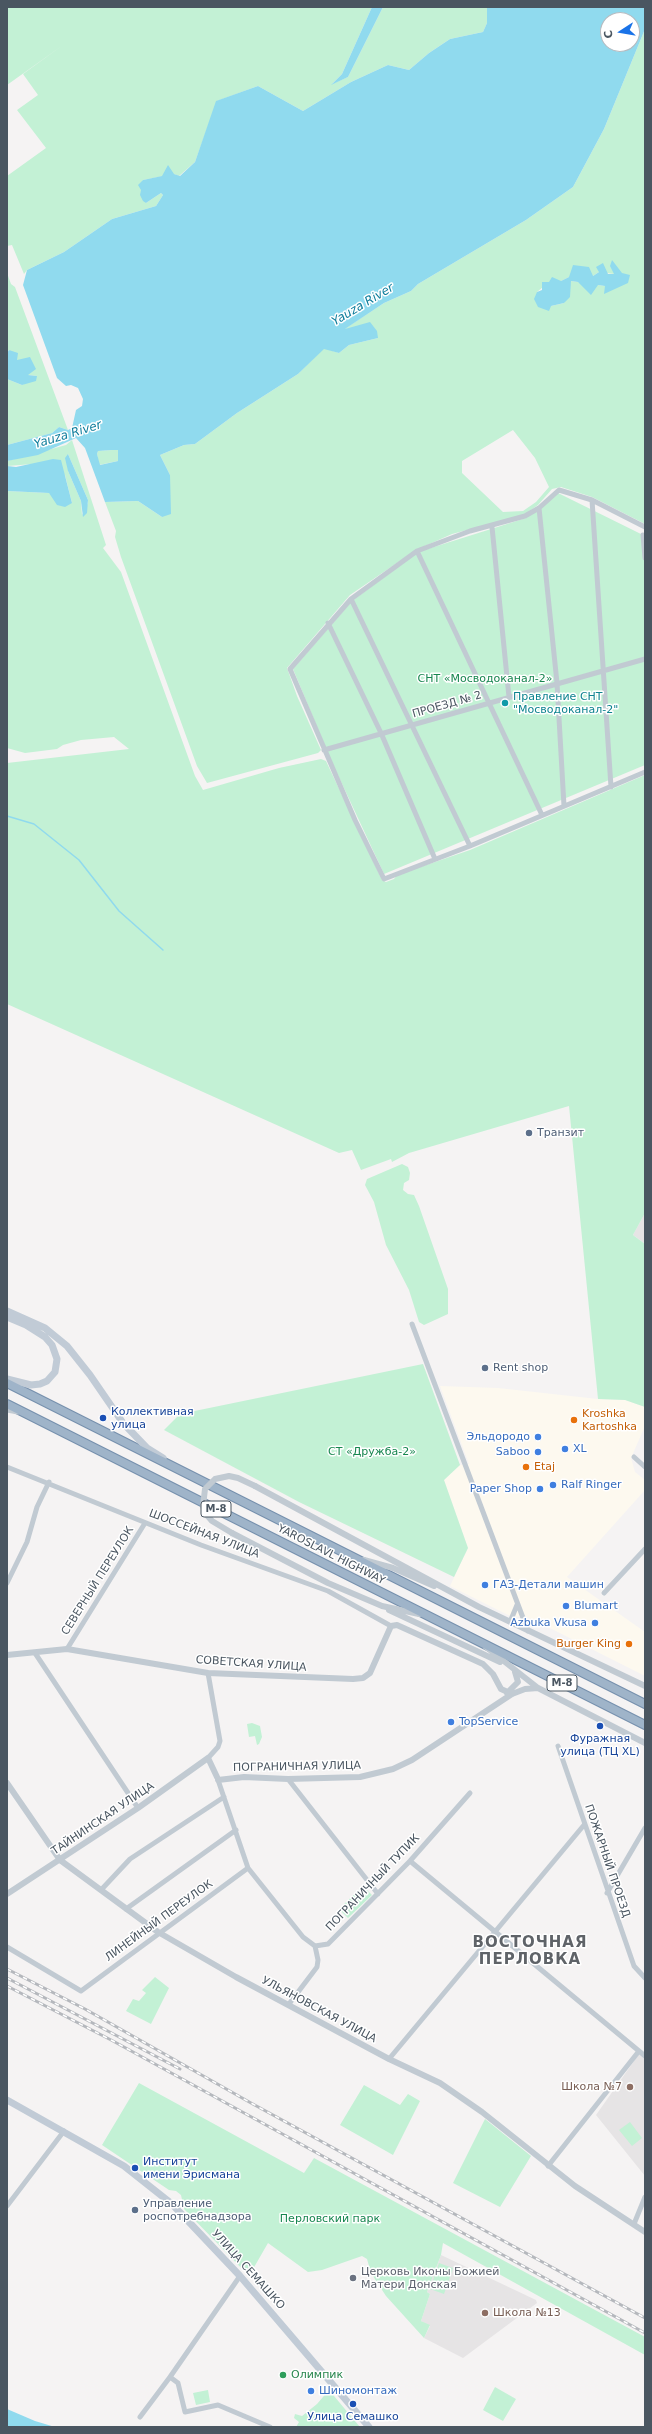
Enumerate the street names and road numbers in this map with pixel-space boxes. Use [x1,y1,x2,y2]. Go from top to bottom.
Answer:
street label: ПРОЕЗД № 2 [411,689,483,721]
road number: М-8 [201,1501,231,1517]
street label: ШОССЕЙНАЯ УЛИЦА [147,1507,261,1561]
street label: YAROSLAVL HIGHWAY [275,1522,387,1588]
street label: СЕВЕРНЫЙ ПЕРЕУЛОК [59,1524,137,1638]
street label: СОВЕТСКАЯ УЛИЦА [195,1654,307,1674]
road number: М-8 [547,1675,577,1691]
street label: ПОГРАНИЧНАЯ УЛИЦА [233,1759,361,1775]
street label: ТАЙНИНСКАЯ УЛИЦА [49,1780,157,1858]
street label: ПОЖАРНЫЙ ПРОЕЗД [581,1803,633,1919]
street label: ПОГРАНИЧНЫЙ ТУПИК [323,1832,423,1934]
street label: ЛИНЕЙНЫЙ ПЕРЕУЛОК [103,1877,215,1965]
street label: УЛЬЯНОВСКАЯ УЛИЦА [259,1974,379,2046]
street label: УЛИЦА СЕМАШКО [209,2227,287,2313]

